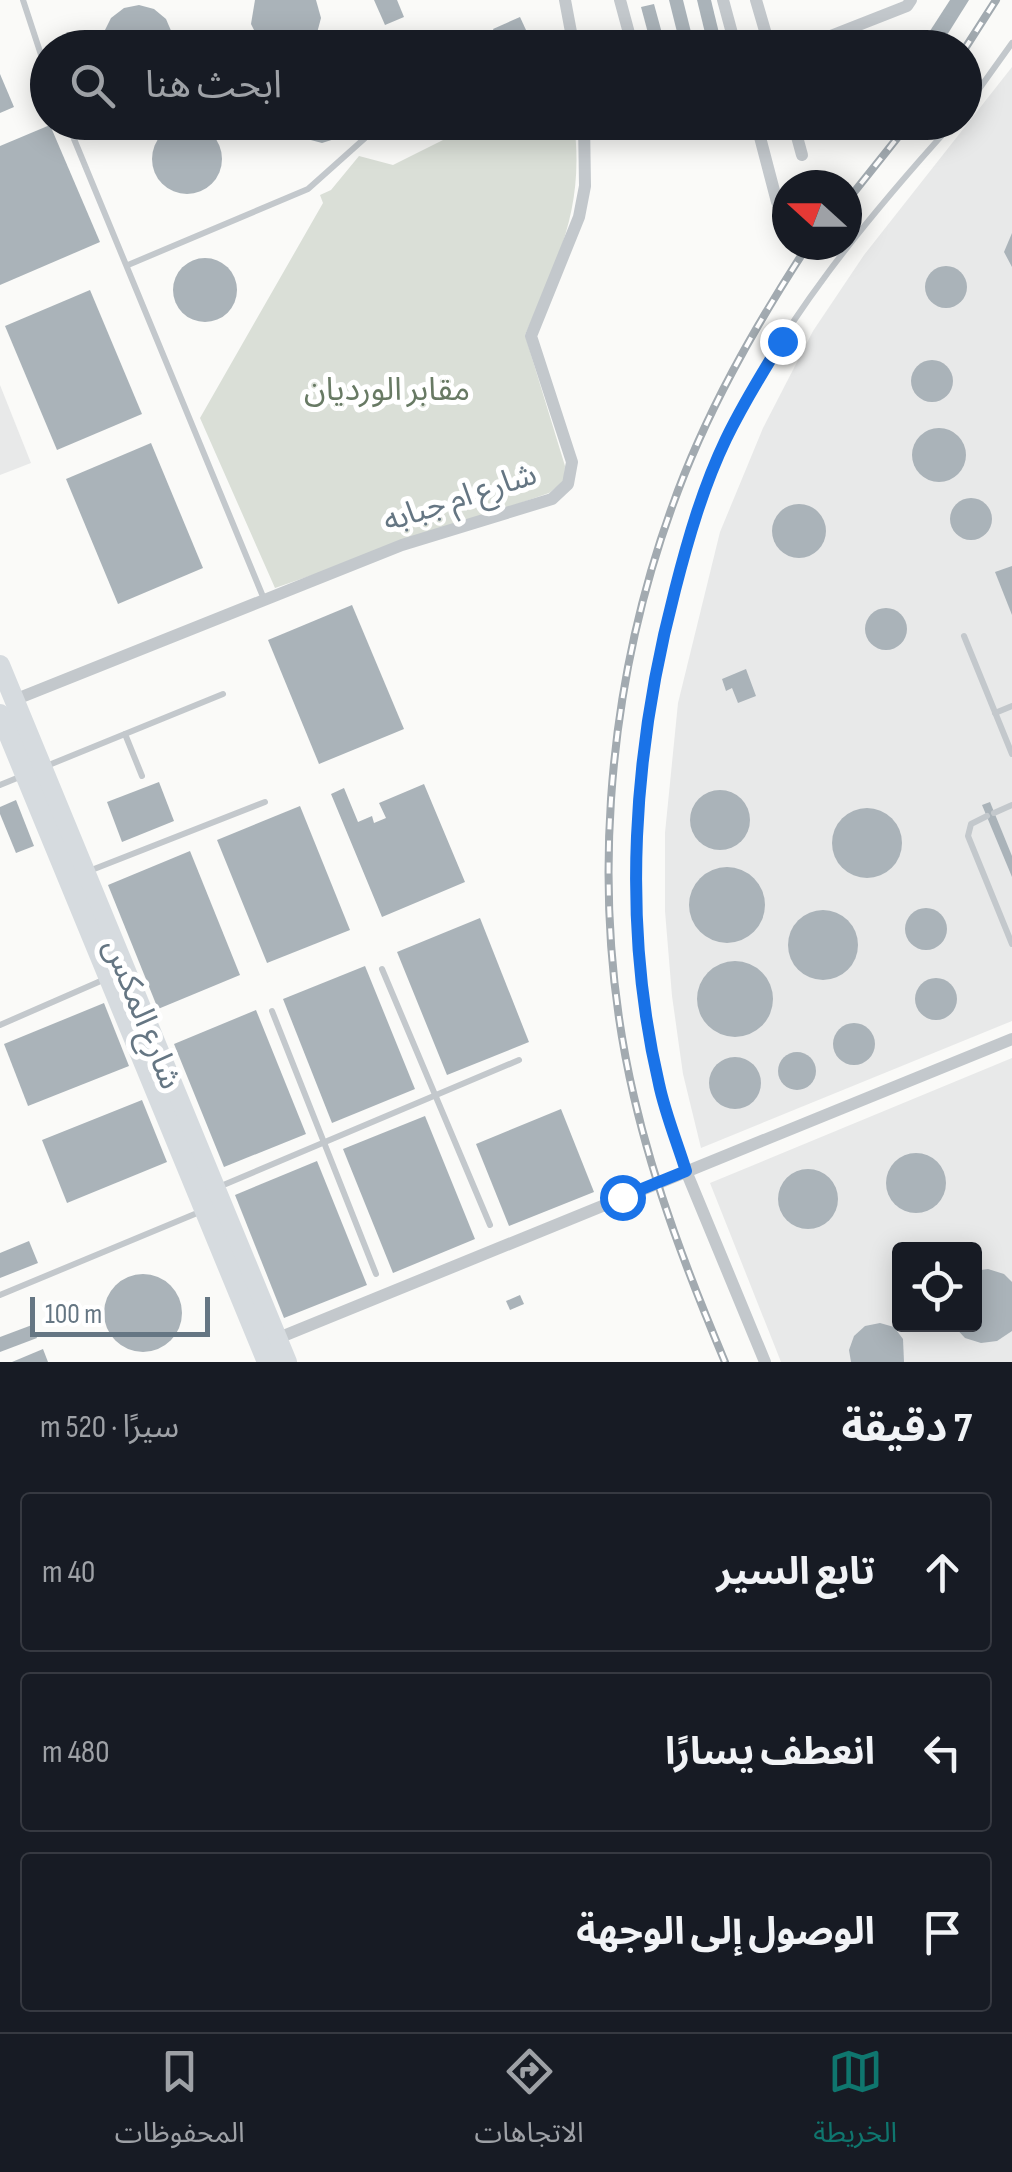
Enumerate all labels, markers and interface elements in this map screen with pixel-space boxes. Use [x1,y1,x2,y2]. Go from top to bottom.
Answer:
search box [30,30,982,140]
icon: search [65,58,120,113]
text: ابحث هنا [145,63,282,108]
north arrow [772,170,862,260]
route end [760,319,806,365]
park label: مقابر الورديان [304,371,470,410]
street label: شارع ام جبابه [378,455,543,544]
street label: شارع المكس [91,933,190,1096]
route start [600,1175,646,1221]
map controls [892,1242,982,1332]
button: locate [892,1242,982,1332]
scale bar [30,1292,210,1336]
text: 100 m [45,1298,102,1331]
text: 7 دقيقة [841,1403,972,1454]
text: سيرًا · 520 m [40,1408,179,1447]
icon: ahead [915,1545,970,1600]
text: تابع السير [717,1550,875,1595]
text: 40 m [42,1553,95,1592]
icon: left [915,1725,970,1780]
text: انعطف يسارًا [665,1730,875,1775]
text: 480 m [42,1733,109,1772]
icon: arrive [915,1905,970,1960]
text: الوصول إلى الوجهة [576,1910,875,1955]
tab: المحفوظات [115,2044,245,2163]
tab: الاتجاهات [474,2044,584,2163]
tab: الخريطة [813,2044,897,2163]

